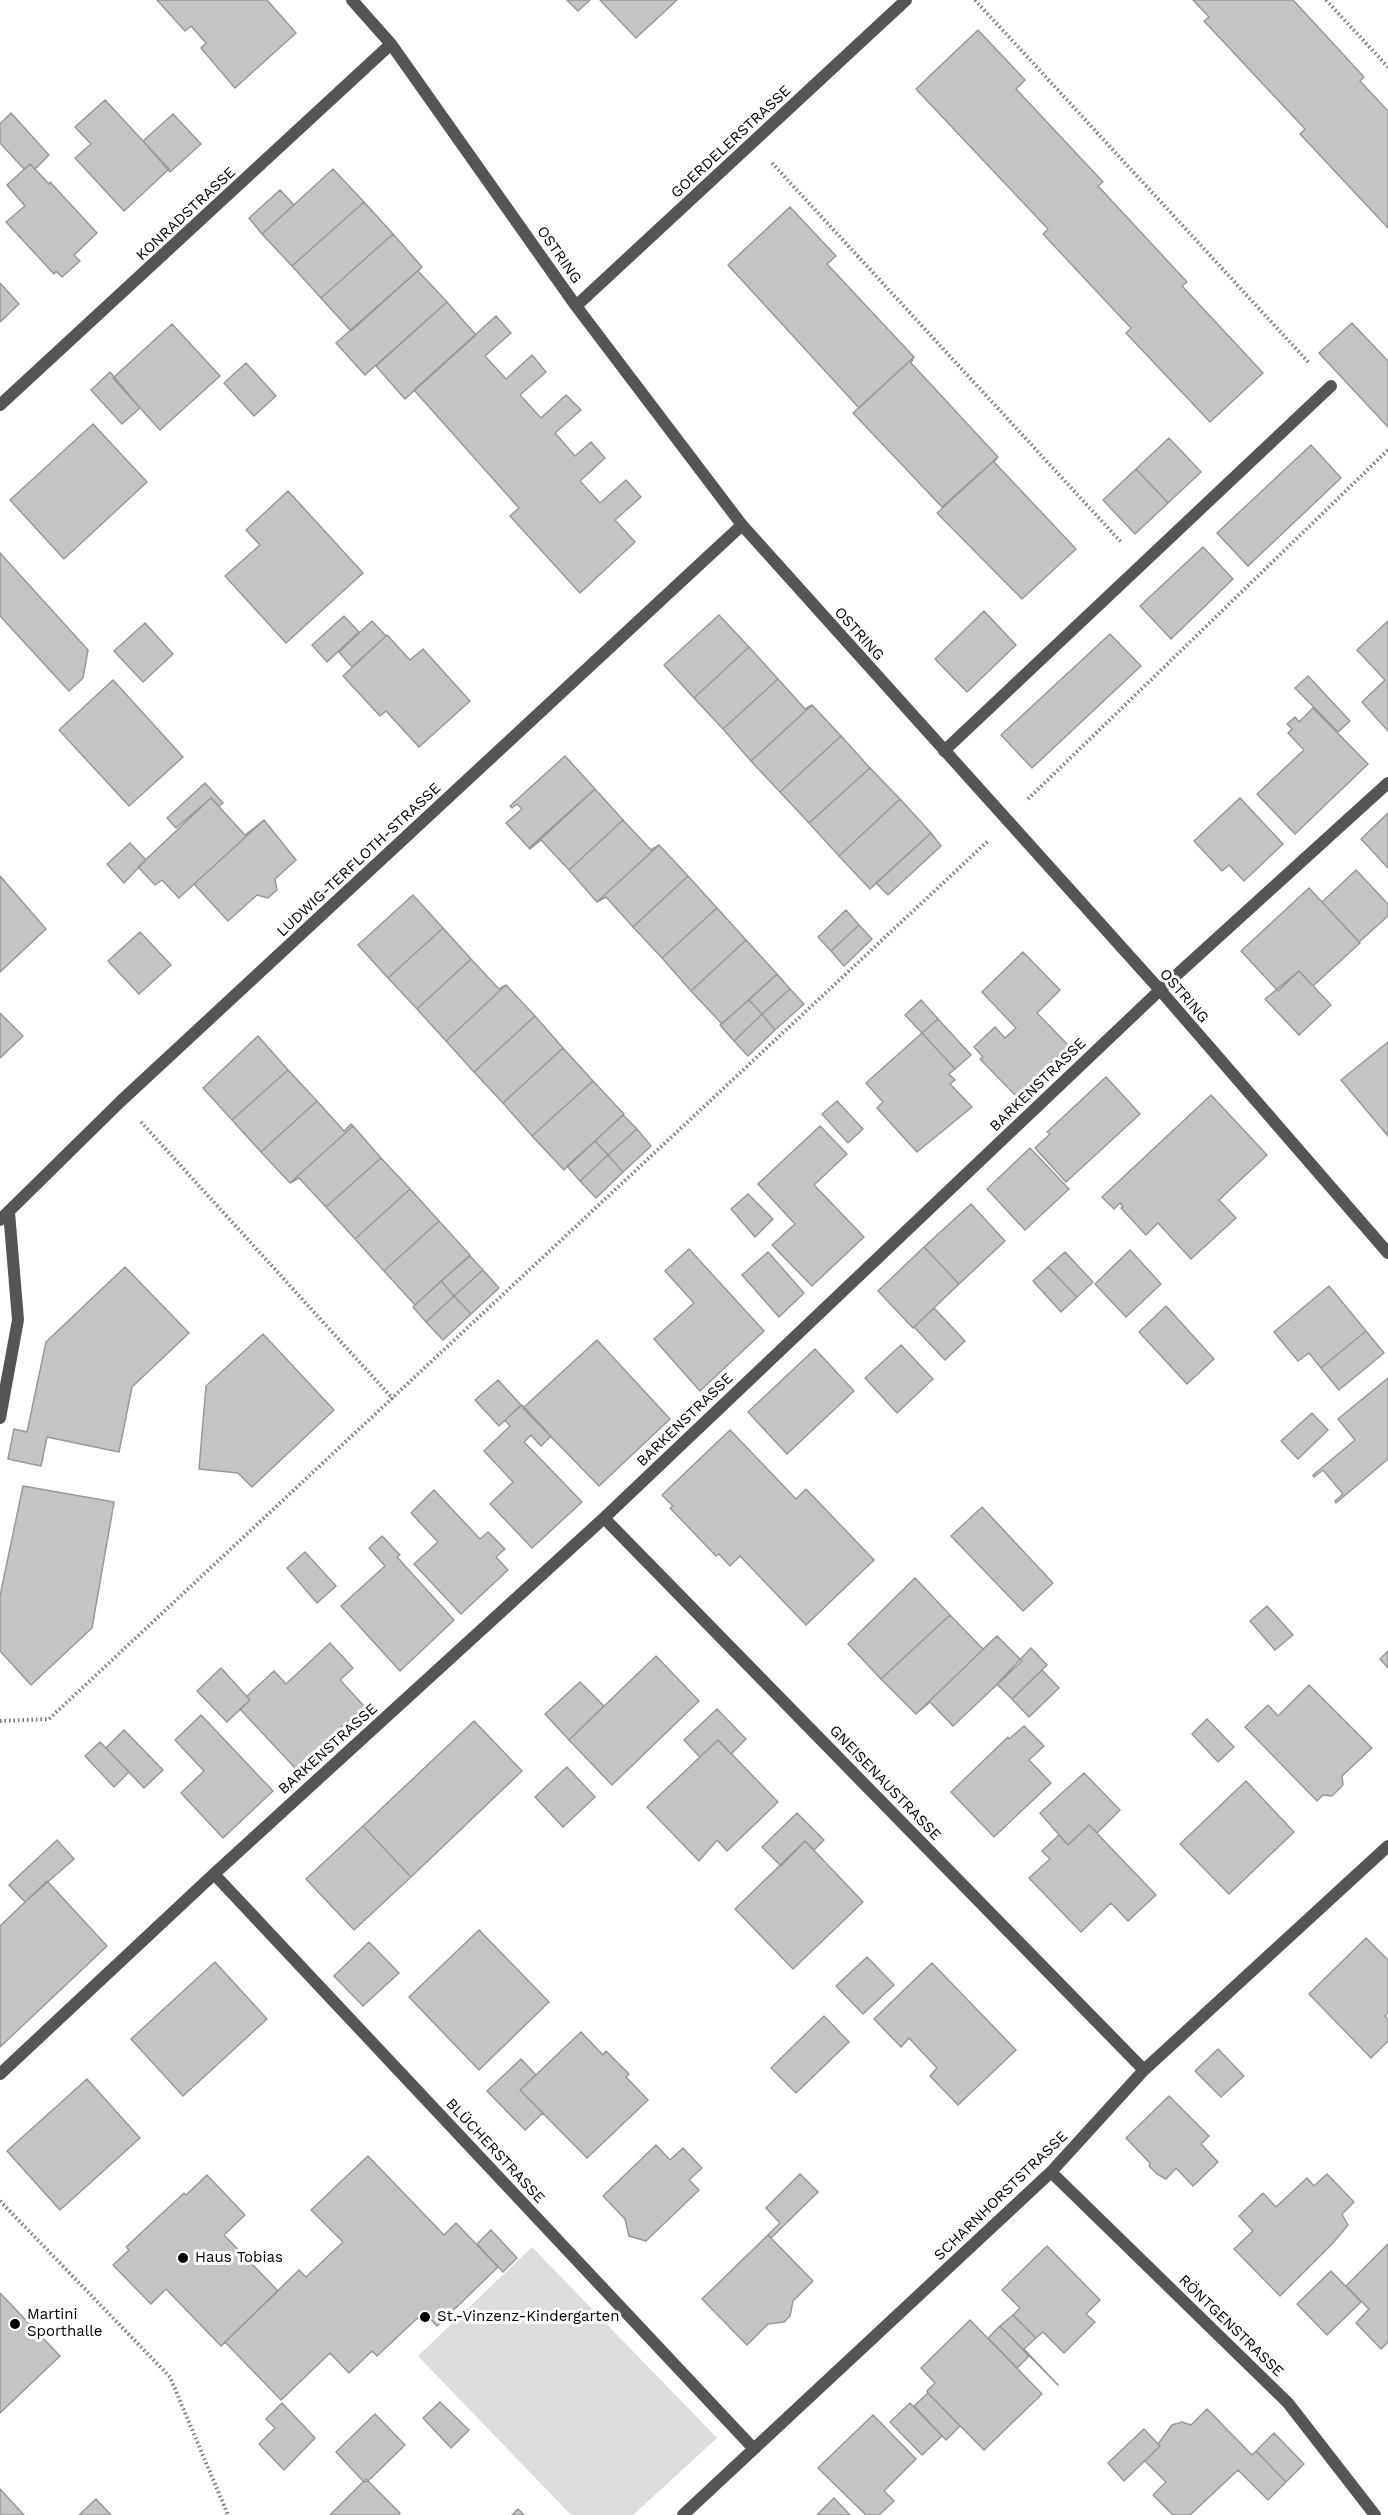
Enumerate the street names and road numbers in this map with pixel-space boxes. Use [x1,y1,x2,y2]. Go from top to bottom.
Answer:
street label: GOERDELERSTRASSE [667,82,795,202]
street label: KONRADSTRASSE [133,163,239,265]
street label: OSTRING [533,223,585,287]
street label: OSTRING [830,604,888,664]
street label: LUDWIG-TERFLOTH-STRASSE [273,779,445,941]
street label: OSTRING [1156,965,1212,1027]
street label: BARKENSTRASSE [986,1035,1090,1135]
street label: BARKENSTRASSE [633,1370,737,1470]
street label: BARKENSTRASSE [275,1700,381,1798]
street label: GNEISENAUSTRASSE [825,1722,945,1844]
street label: BLÜCHERSTRASSE [442,2095,548,2207]
street label: SCHARNHORSTSTRASSE [931,2128,1071,2264]
street label: RÖNTGENSTRASSE [1175,2271,1287,2381]

